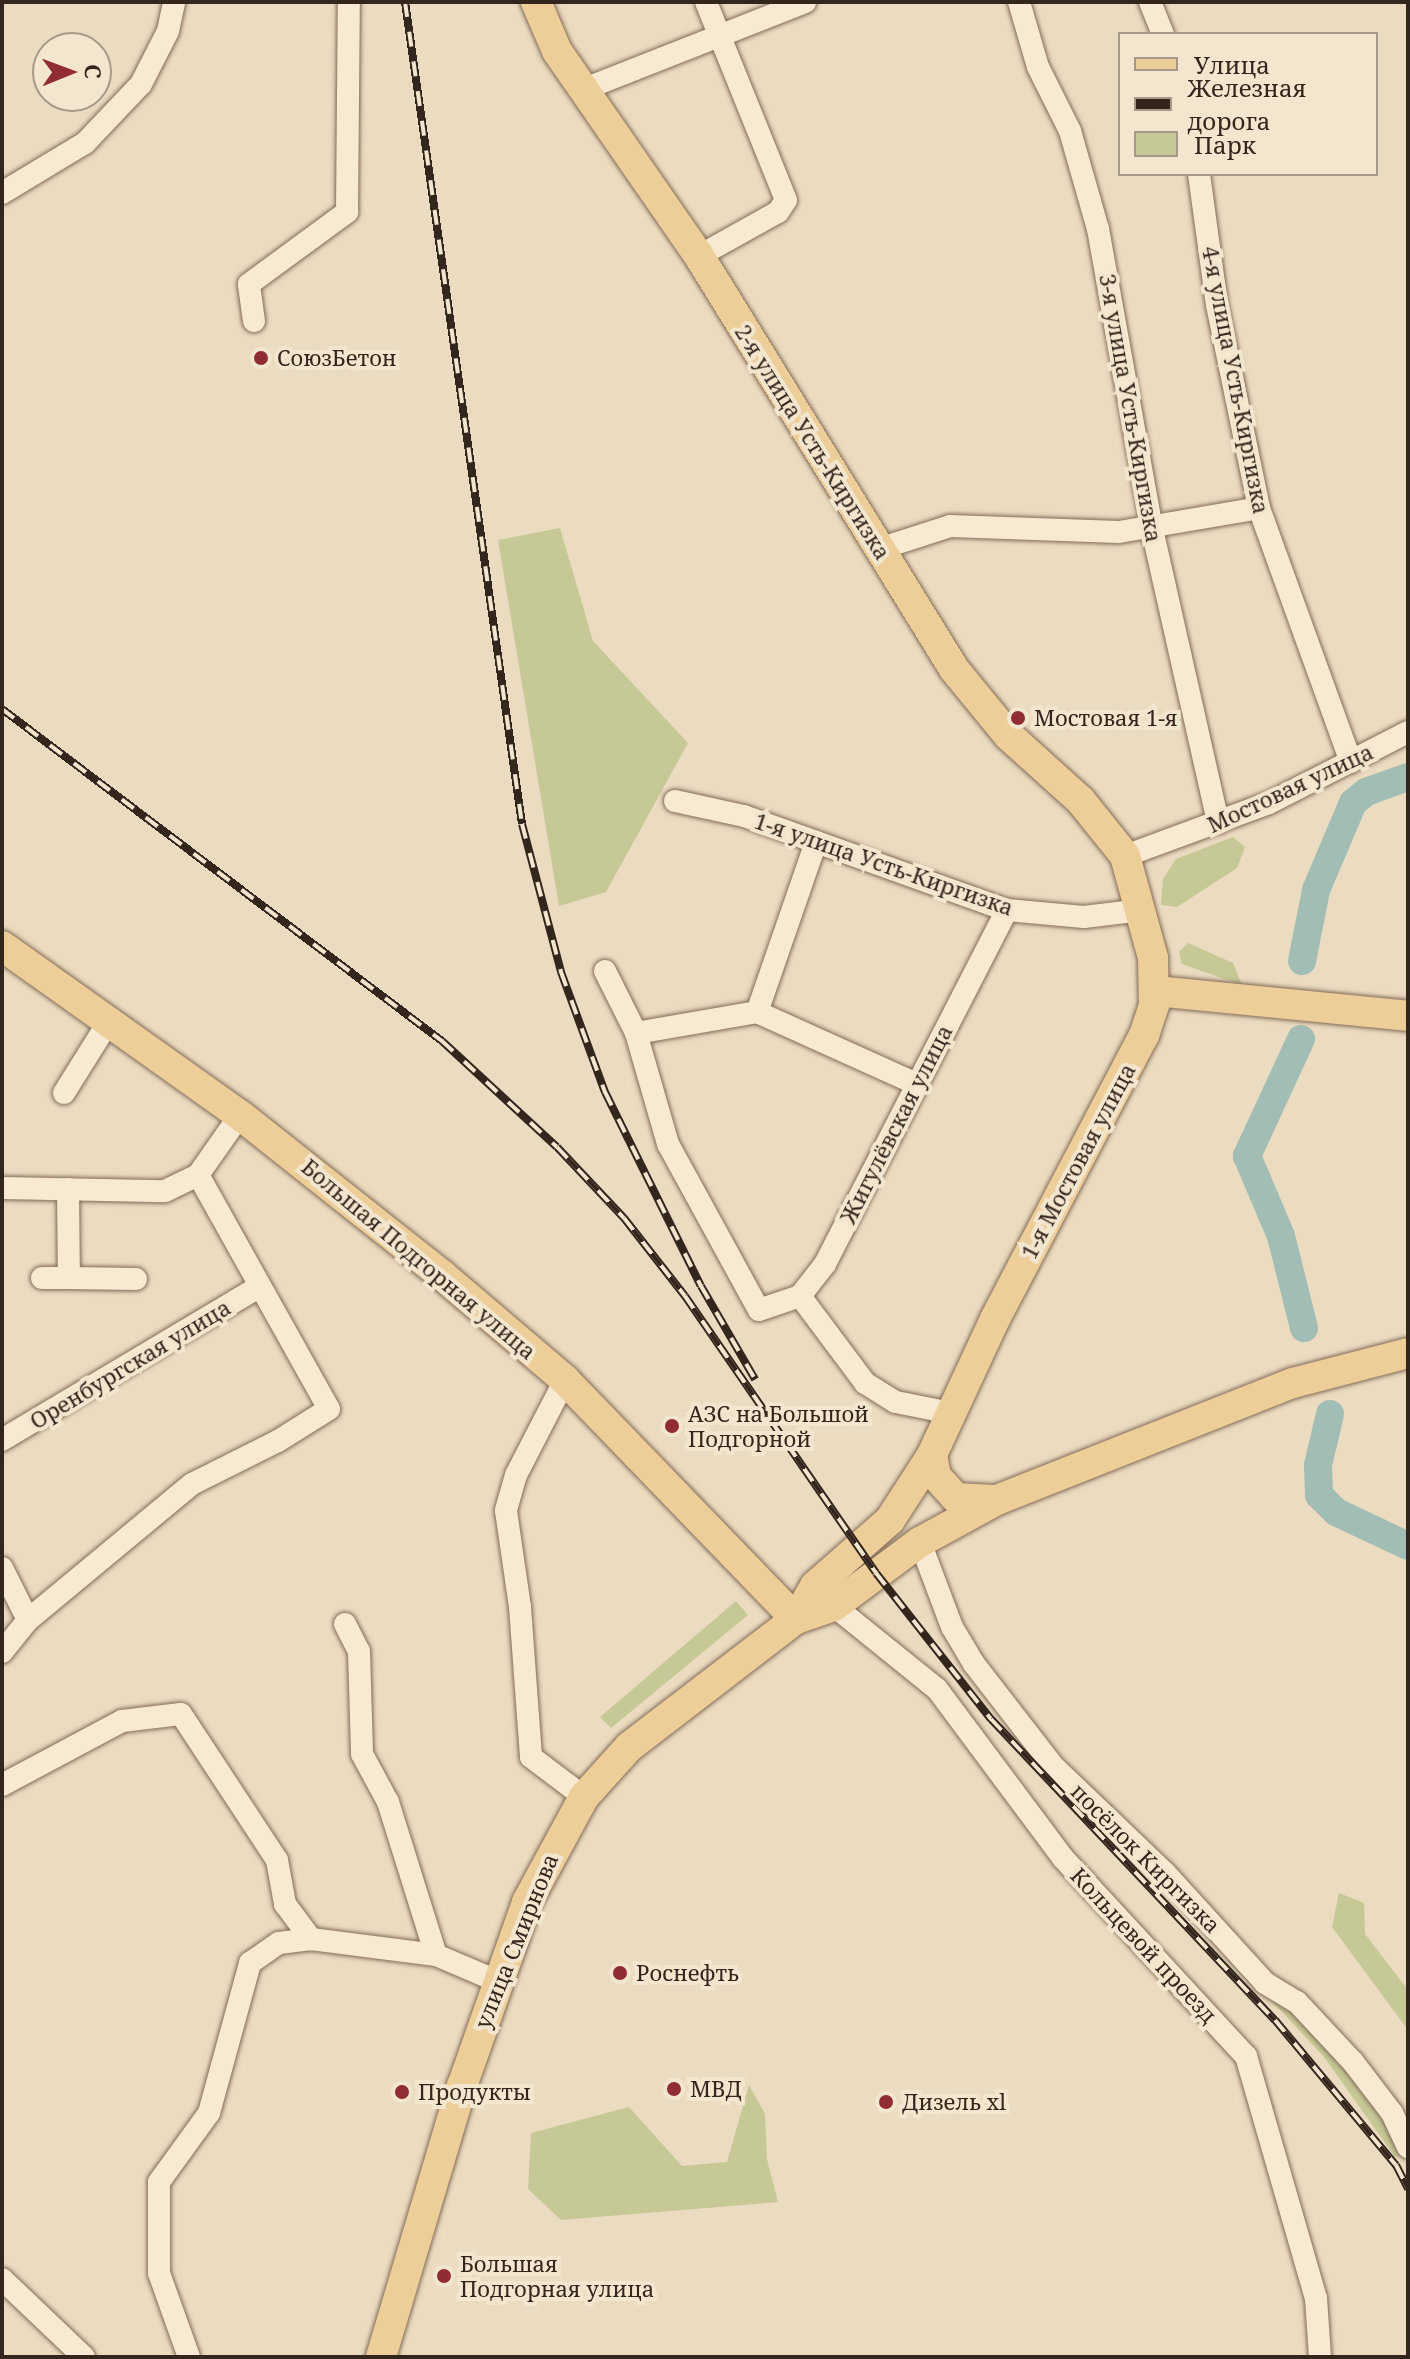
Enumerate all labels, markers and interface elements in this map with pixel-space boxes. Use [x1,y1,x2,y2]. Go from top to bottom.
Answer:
north arrow [32,32,112,112]
legend [1118,32,1378,176]
text: Улица [1194,48,1270,81]
text: С [79,64,109,79]
text: Железная дорога [1188,71,1306,137]
text: Парк [1194,128,1256,161]
street label: 4-я улица Усть-Киргизка [1197,244,1275,516]
street label: 3-я улица Усть-Киргизка [1094,272,1168,544]
street label: 2-я улица Усть-Киргизка [730,320,896,564]
place label: СоюзБетон [277,345,397,371]
marker: СоюзБетон [252,349,270,367]
place label: Мостовая 1-я [1034,705,1178,731]
marker: Мостовая 1-я [1009,709,1027,727]
street label: Мостовая улица [1203,738,1377,838]
street label: 1-я улица Усть-Киргизка [751,807,1017,921]
street label: Жигулёвская улица [834,1020,958,1228]
street label: 1-я Мостовая улица [1015,1059,1141,1263]
street label: Большая Подгорная улица [297,1153,541,1365]
street label: Оренбургская улица [25,1294,235,1434]
place label: АЗС на Большой Подгорной [688,1400,869,1452]
marker: АЗС на Большой Подгорной [663,1417,681,1435]
street label: посёлок Киргизка [1066,1778,1226,1938]
street label: улица Смирнова [469,1850,563,2032]
street label: Кольцевой проезд [1065,1862,1223,2028]
place label: Роснефть [636,1960,739,1986]
marker: Роснефть [611,1964,629,1982]
place label: МВД [690,2076,742,2102]
place label: Продукты [418,2079,531,2105]
marker: МВД [665,2080,683,2098]
marker: Продукты [393,2083,411,2101]
place label: Дизель xl [902,2089,1006,2115]
marker: Дизель xl [877,2093,895,2111]
place label: Большая Подгорная улица [460,2250,654,2302]
marker: Большая Подгорная улица [435,2267,453,2285]

